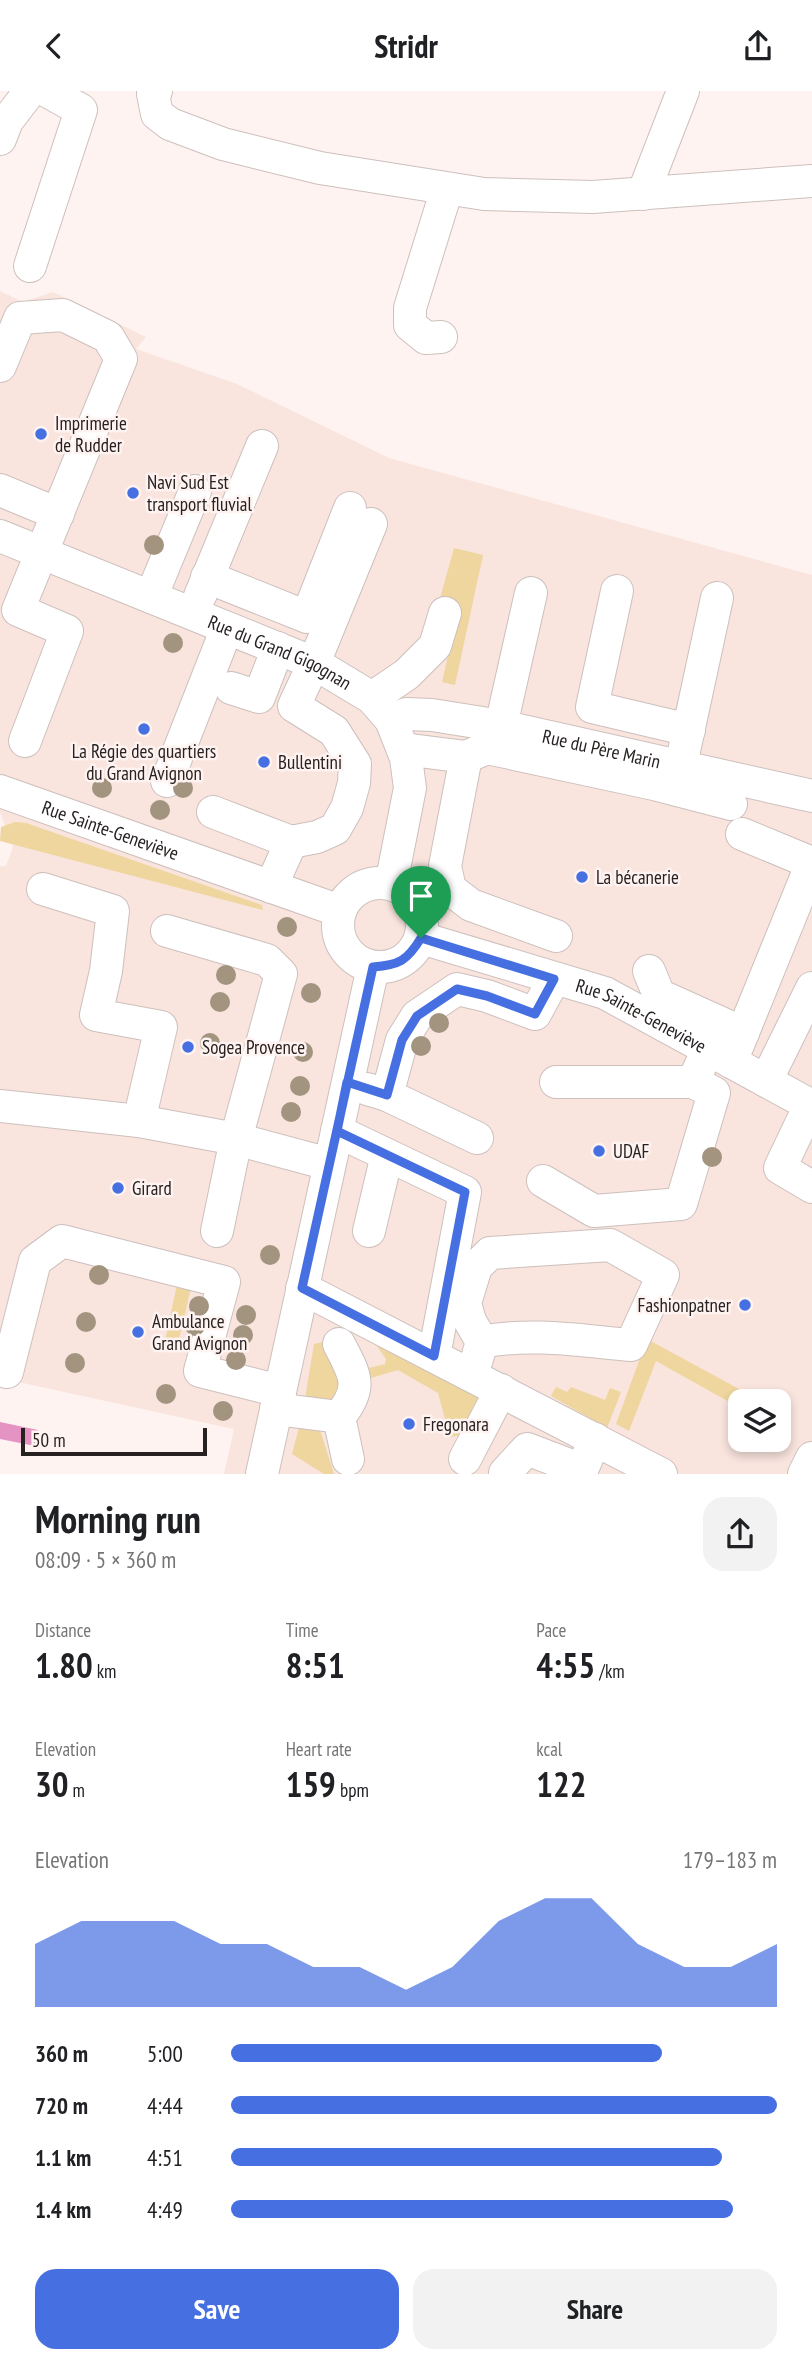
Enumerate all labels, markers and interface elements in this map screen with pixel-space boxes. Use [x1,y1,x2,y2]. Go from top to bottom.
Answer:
text: Stridr [374,25,438,67]
icon: back [35,27,73,65]
icon: share [739,27,777,65]
place label: Imprimerie de Rudder [55,411,127,457]
marker: Imprimerie de Rudder [33,426,49,442]
place label: Navi Sud Est transport fluvial [147,470,252,516]
marker: Navi Sud Est transport fluvial [125,485,141,501]
street label: Rue du Grand Gigognan [205,609,356,695]
marker: La Régie des quartiers du Grand Avignon [136,721,152,737]
street label: Rue du Père Marin [540,724,663,774]
place label: La Régie des quartiers du Grand Avignon [72,739,216,785]
place label: Bullentini [278,750,342,774]
marker: Bullentini [256,754,272,770]
street label: Rue Sainte-Geneviève [39,795,182,865]
place label: La bécanerie [596,865,679,889]
pin [391,866,451,938]
marker: La bécanerie [574,869,590,885]
icon: arrive [402,877,440,915]
street label: Rue Sainte-Geneviève [573,973,711,1058]
place label: Sogea Provence [202,1035,305,1059]
marker: Sogea Provence [180,1039,196,1055]
place label: UDAF [613,1139,649,1163]
marker: UDAF [591,1143,607,1159]
place label: Girard [132,1176,172,1200]
marker: Girard [110,1180,126,1196]
place label: Fashionpatner [638,1293,732,1317]
marker: Fashionpatner [737,1297,753,1313]
place label: Ambulance Grand Avignon [152,1309,247,1355]
marker: Ambulance Grand Avignon [130,1324,146,1340]
map controls [728,1389,791,1452]
button: layers [728,1389,791,1452]
place label: Fregonara [423,1412,489,1436]
marker: Fregonara [401,1416,417,1432]
scale bar [21,1425,206,1457]
text: 50 m [32,1428,66,1452]
text: Morning run [35,1494,201,1543]
button: share [703,1497,777,1571]
text: 08:09 · 5 × 360 m [35,1545,176,1574]
text: Distance [35,1618,91,1642]
text: Time [286,1618,319,1642]
text: Pace [536,1618,566,1642]
text: 1.80 [35,1642,93,1688]
text: 8:51 [286,1642,345,1688]
text: 4:55 [536,1642,595,1688]
text: km [93,1659,116,1683]
text: /km [595,1659,625,1683]
text: Elevation [35,1737,96,1761]
text: Heart rate [286,1737,352,1761]
text: kcal [536,1737,562,1761]
text: 30 [35,1761,68,1807]
text: 159 [286,1761,336,1807]
text: 122 [536,1761,587,1807]
text: m [68,1778,85,1802]
text: bpm [336,1778,369,1802]
text: Elevation [35,1845,109,1874]
text: 179–183 m [683,1845,777,1874]
text: 360 m [35,2039,88,2068]
text: 5:00 [147,2039,183,2068]
text: 720 m [35,2091,88,2120]
text: 4:44 [147,2091,183,2120]
text: 1.1 km [35,2143,91,2172]
text: 4:51 [147,2143,183,2172]
text: 1.4 km [35,2195,91,2224]
text: 4:49 [147,2195,183,2224]
button: Save [35,2269,399,2349]
button: Share [413,2269,777,2349]

